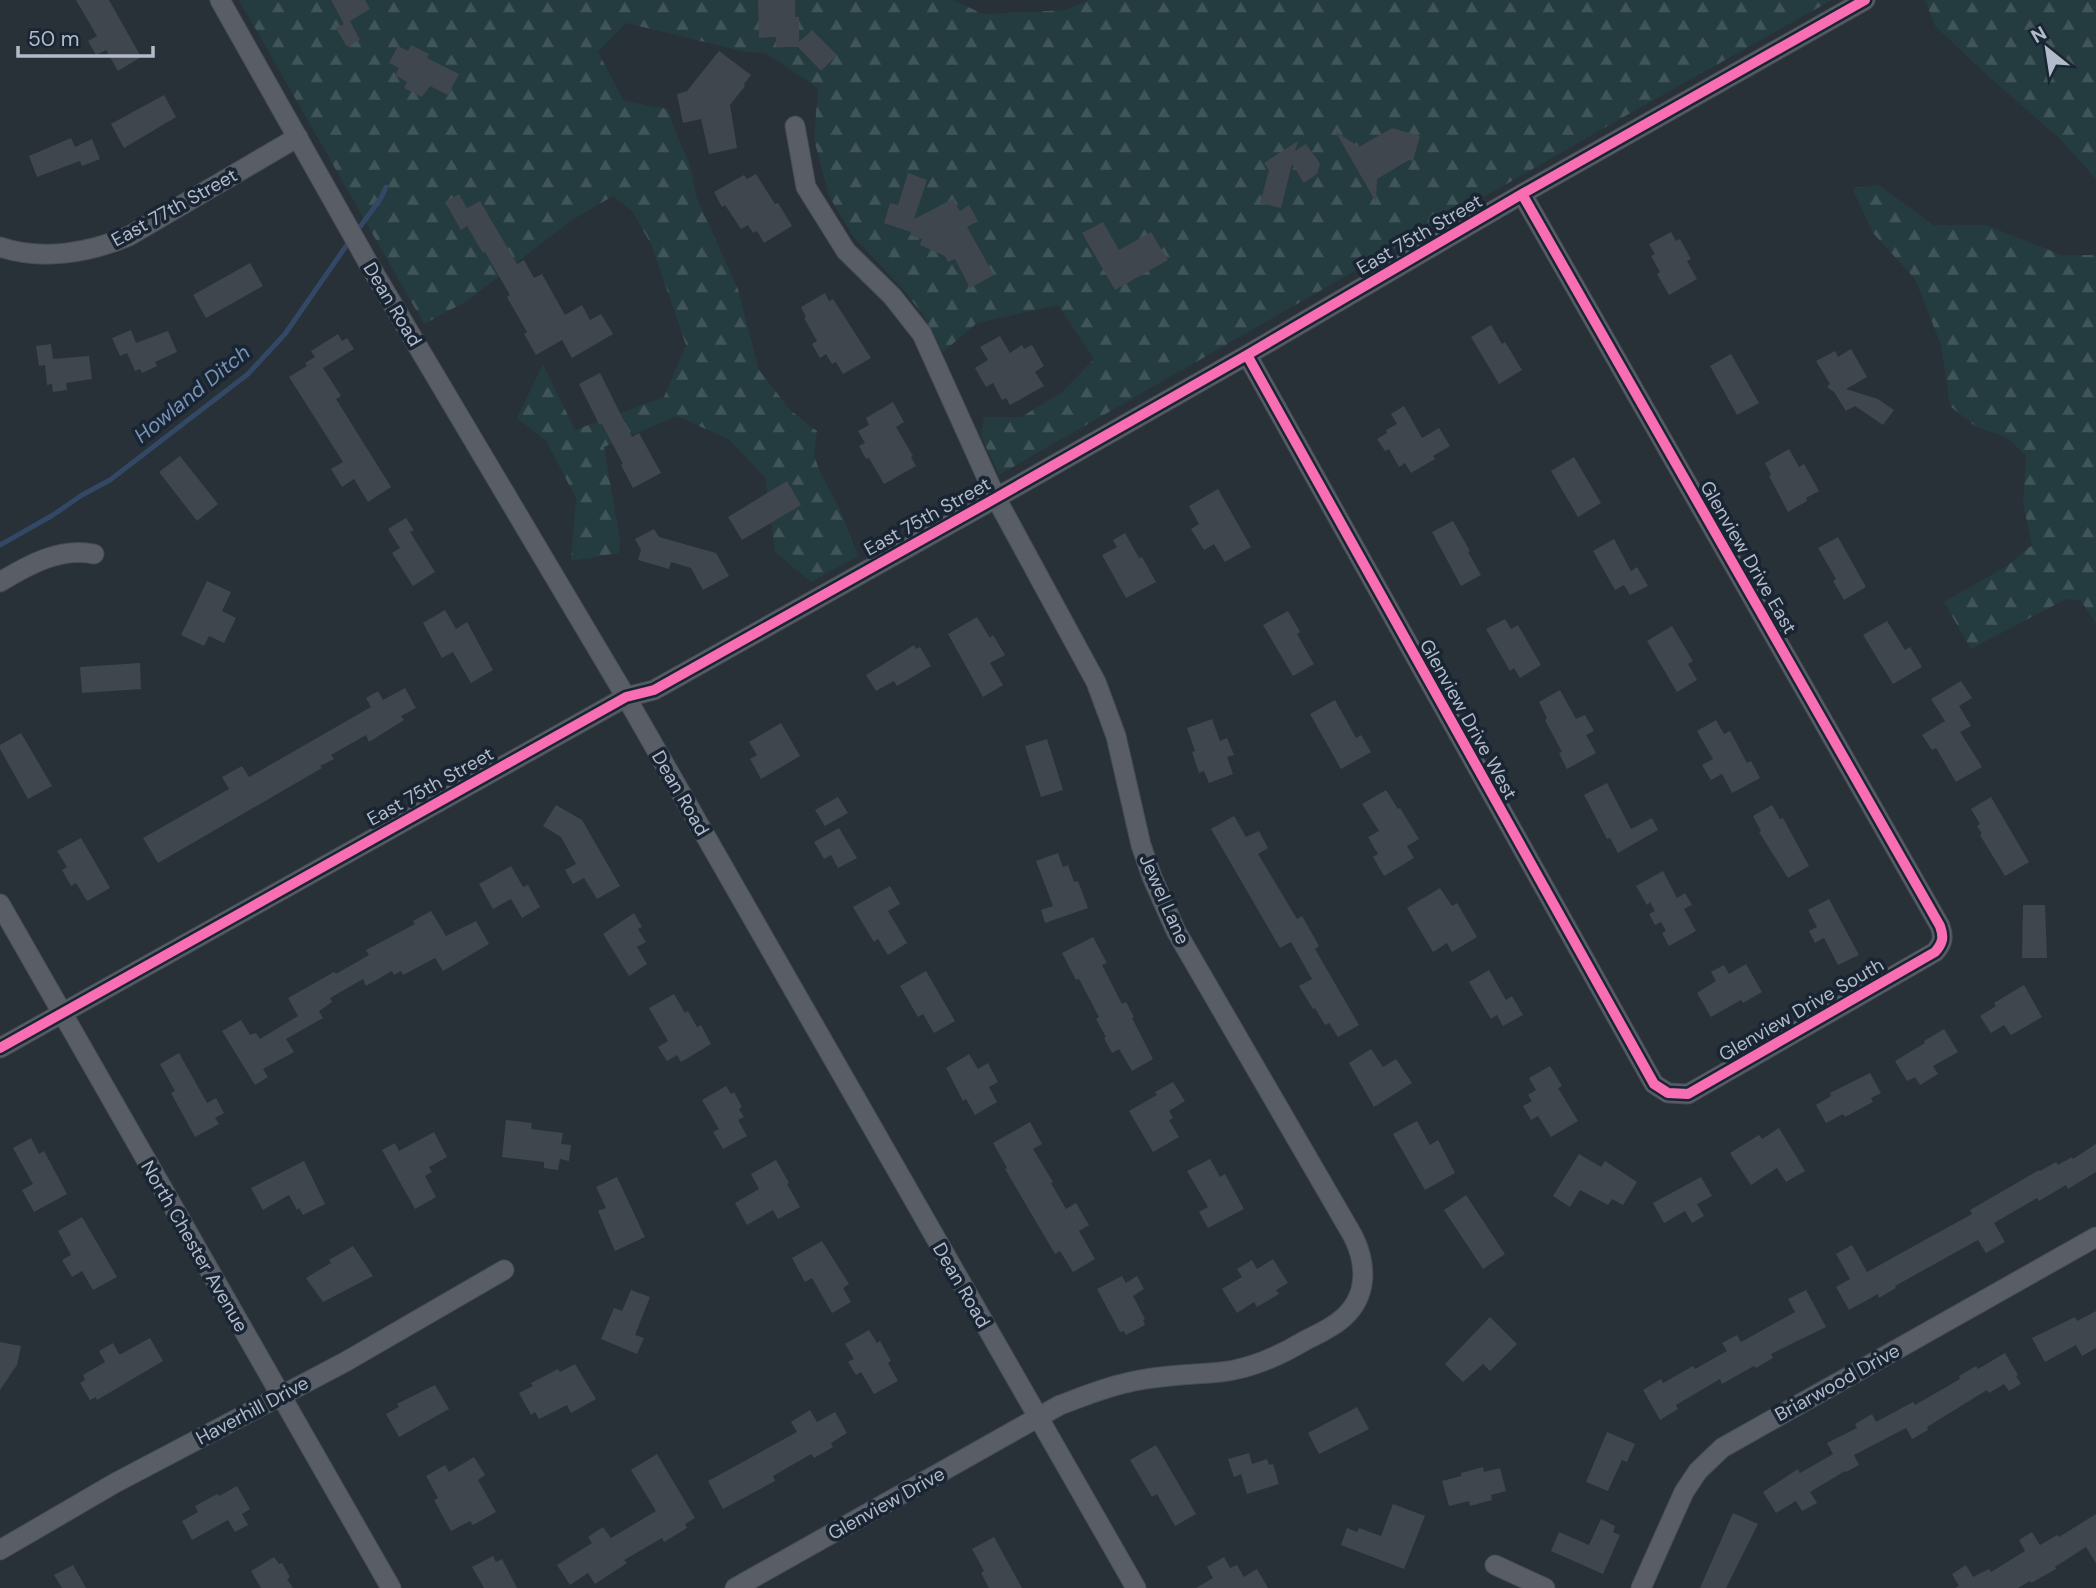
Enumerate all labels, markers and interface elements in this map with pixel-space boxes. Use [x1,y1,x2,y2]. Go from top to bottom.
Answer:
scale bar [18,14,152,58]
north arrow [2012,14,2082,84]
text: N [2026,20,2051,49]
text: 50 m [28,25,79,53]
street label: East 77th Street [107,163,242,252]
street label: East 75th Street [1352,188,1487,281]
street label: Dean Road [358,257,428,351]
water label: Howland Ditch [128,339,256,449]
street label: East 75th Street [859,471,995,562]
street label: Glenview Drive East [1695,476,1802,638]
street label: Glenview Drive West [1414,635,1523,804]
street label: East 75th Street [362,741,498,832]
street label: Dean Road [646,746,715,840]
street label: Jewel Lane [1134,850,1196,948]
street label: Glenview Drive South [1714,952,1888,1067]
street label: North Chester Avenue [135,1156,254,1336]
street label: Dean Road [927,1238,996,1332]
street label: Briarwood Drive [1770,1338,1904,1427]
street label: Haverhill Drive [191,1370,313,1451]
street label: Glenview Drive [823,1461,949,1546]

